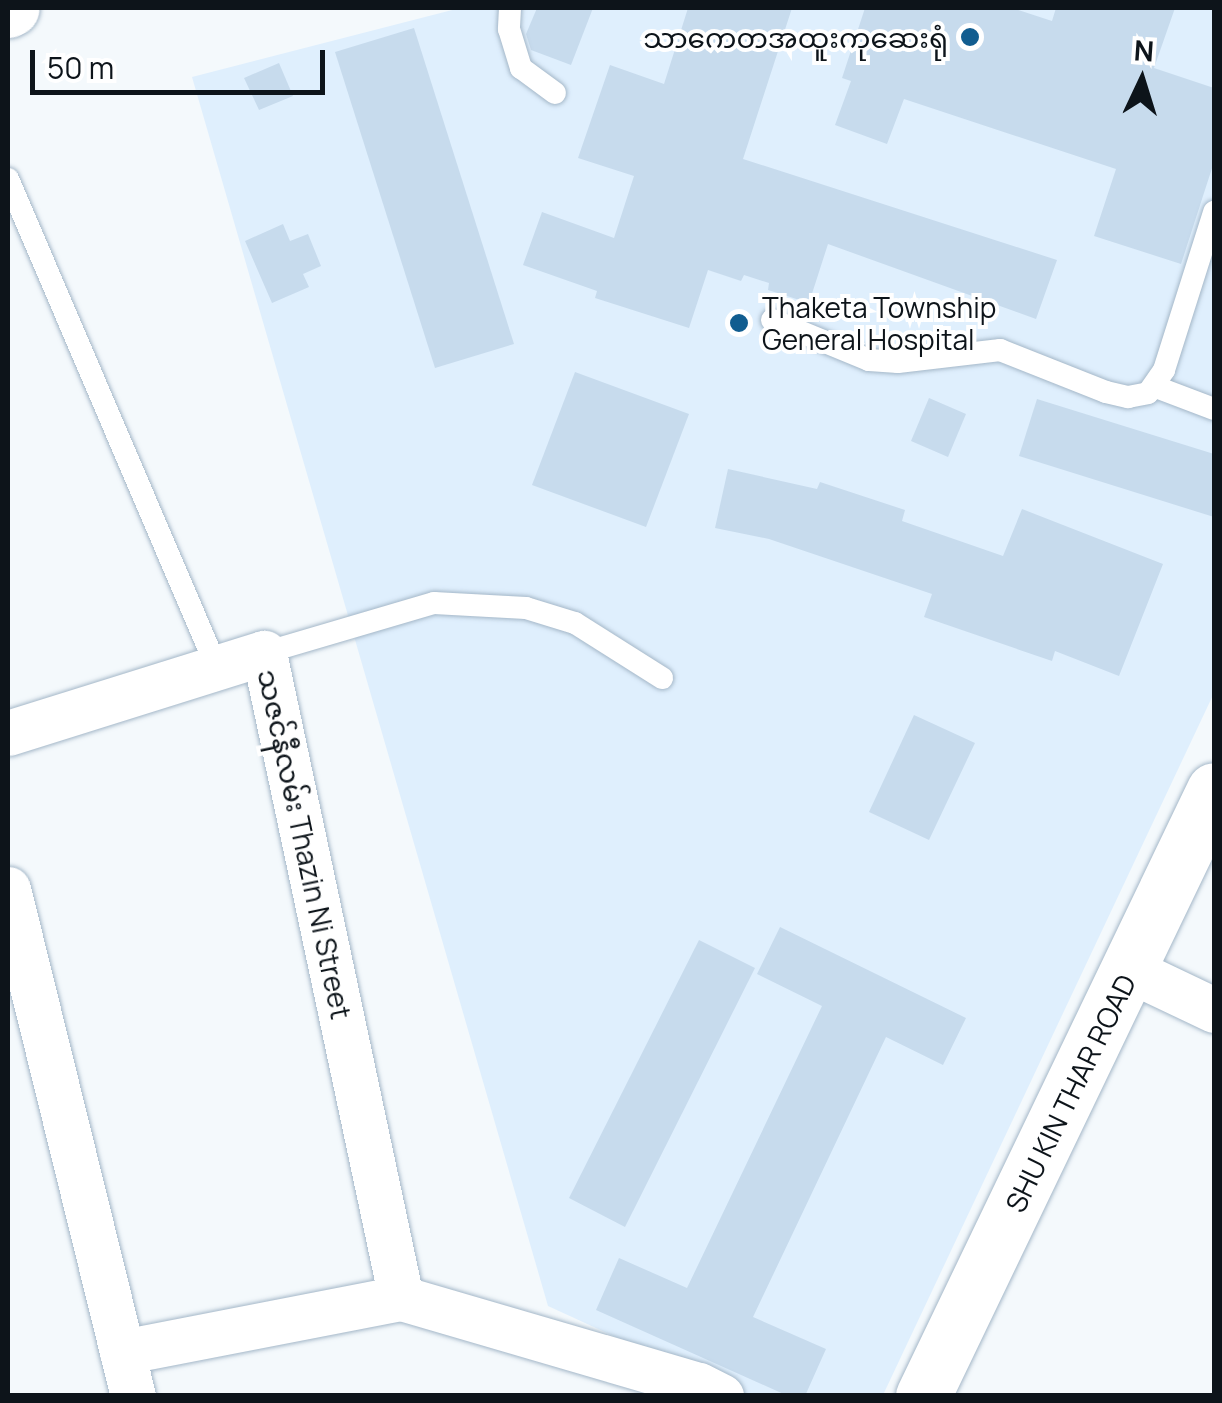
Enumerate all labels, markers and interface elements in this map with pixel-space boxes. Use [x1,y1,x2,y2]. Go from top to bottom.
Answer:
place label: သာကေတအထူးကုဆေးရုံ [643,20,948,54]
marker: သာကေတအထူးကုဆေးရုံ [957,24,983,50]
scale bar [35,30,330,92]
north arrow [1092,30,1192,130]
text: N [1133,30,1155,70]
text: 50 m [47,47,114,88]
place label: Thaketa Township General Hospital [762,290,996,356]
marker: Thaketa Township General Hospital [726,310,752,336]
street label: သဇင်နီလမ်း Thazin Ni Street [251,666,359,1022]
street label: SHU KIN THAR ROAD [998,969,1142,1217]

